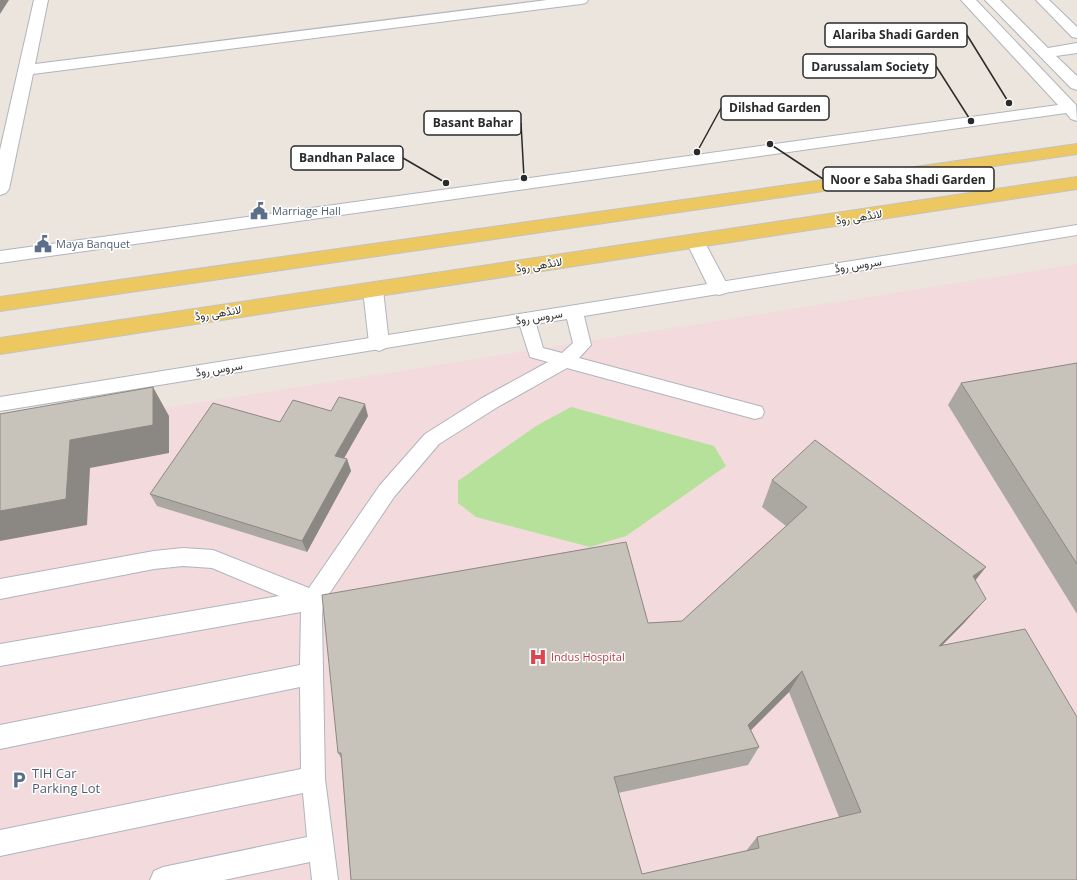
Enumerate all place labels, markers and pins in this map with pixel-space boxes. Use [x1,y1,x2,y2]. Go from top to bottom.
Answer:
callout: Alariba Shadi Garden [825,23,967,47]
callout: Darussalam Society [803,54,936,78]
callout: Dilshad Garden [721,96,829,120]
callout: Basant Bahar [424,111,521,135]
callout: Bandhan Palace [291,146,403,170]
callout: Noor e Saba Shadi Garden [823,167,994,191]
public building icon: Marriage Hall [249,201,269,221]
place label: Marriage Hall [272,203,341,218]
public building icon: Maya Banquet [33,234,53,254]
place label: Maya Banquet [56,236,130,251]
hospital icon: Indus Hospital [528,647,548,667]
place label: Indus Hospital [551,649,625,664]
place label: TIH Car Parking Lot [32,764,100,797]
parking icon: TIH Car Parking Lot [9,770,29,790]

